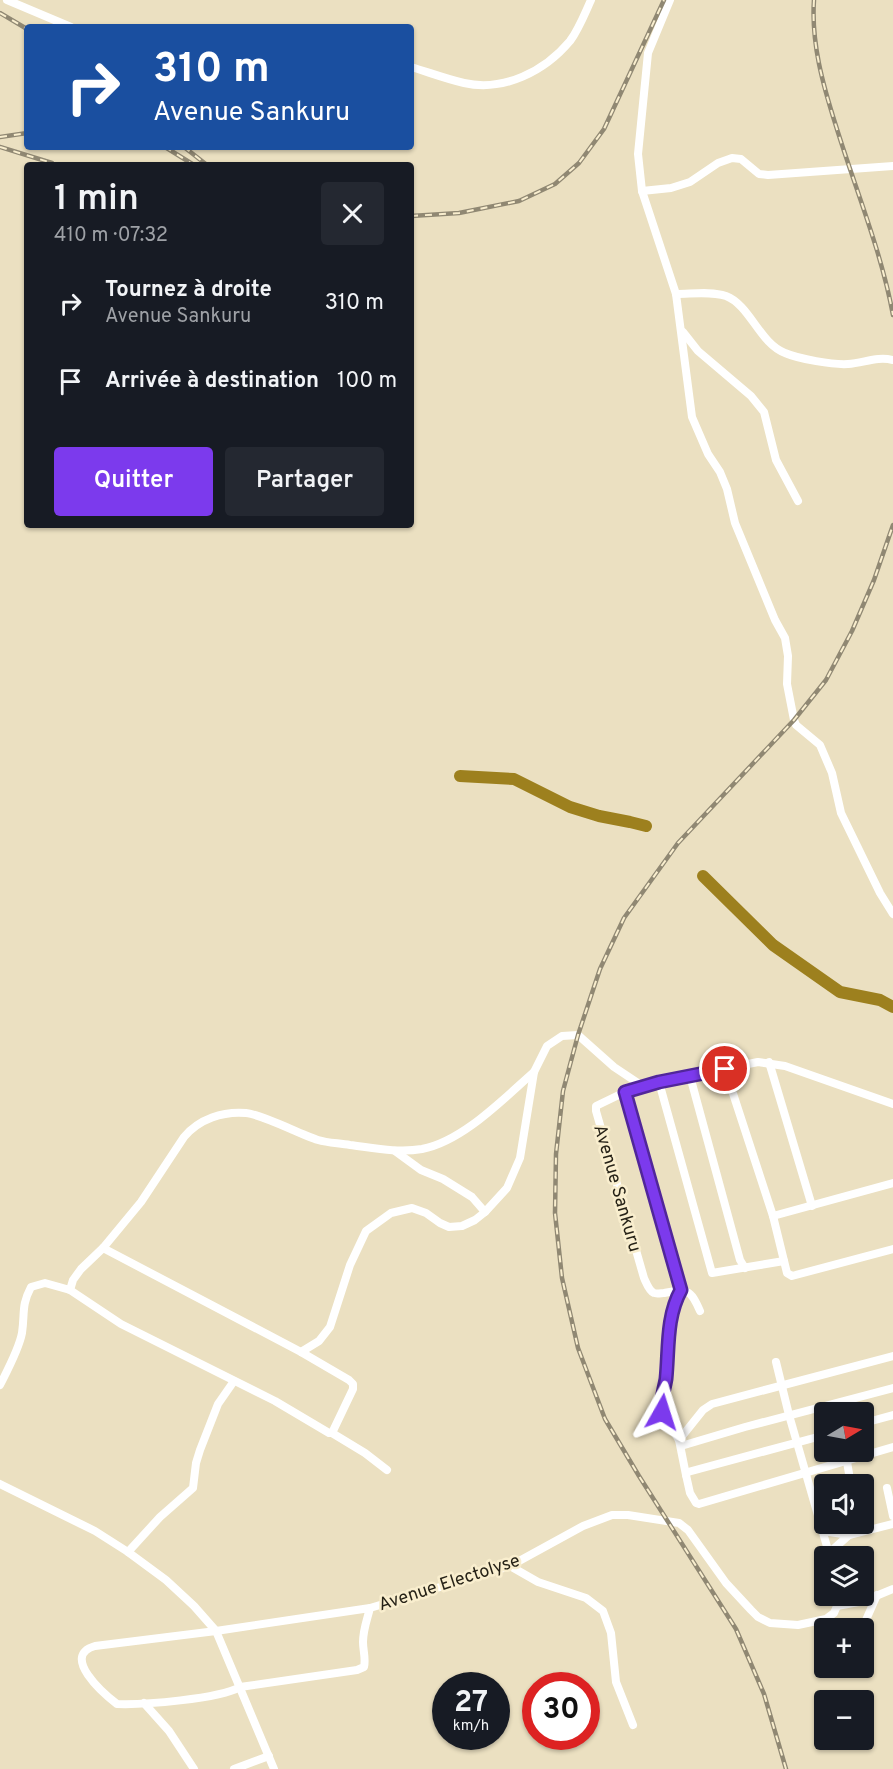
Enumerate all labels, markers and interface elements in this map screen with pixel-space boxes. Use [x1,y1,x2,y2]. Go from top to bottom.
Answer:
text: 310 m [153,44,270,97]
icon: right [54,48,132,126]
text: Avenue Sankuru [153,96,350,130]
text: 1 min [54,177,139,223]
button: close [321,182,384,245]
text: 410 m · 07:32 [54,223,168,249]
text: Tournez à droite [105,277,272,304]
icon: right [54,287,87,320]
text: 310 m [325,290,384,317]
text: Avenue Sankuru [105,304,251,330]
icon: arrive [54,365,87,398]
text: Arrivée à destination [105,368,319,395]
text: 100 m [337,368,397,395]
button: Quitter [54,447,213,516]
button: Partager [225,447,384,516]
pin [699,1043,750,1094]
icon: arrive [708,1052,741,1085]
street label: Avenue Sankuru [587,1122,646,1255]
position arrow [630,1380,694,1444]
north arrow [814,1402,874,1462]
map controls [814,1402,874,1750]
button: sound [814,1474,874,1534]
button: layers [814,1546,874,1606]
street label: Avenue Electolyse [376,1550,523,1617]
button: + [814,1618,874,1678]
speed limit sign: 30 [522,1672,600,1750]
text: 27 [454,1685,488,1722]
button: − [814,1690,874,1750]
text: km/h [453,1717,489,1736]

